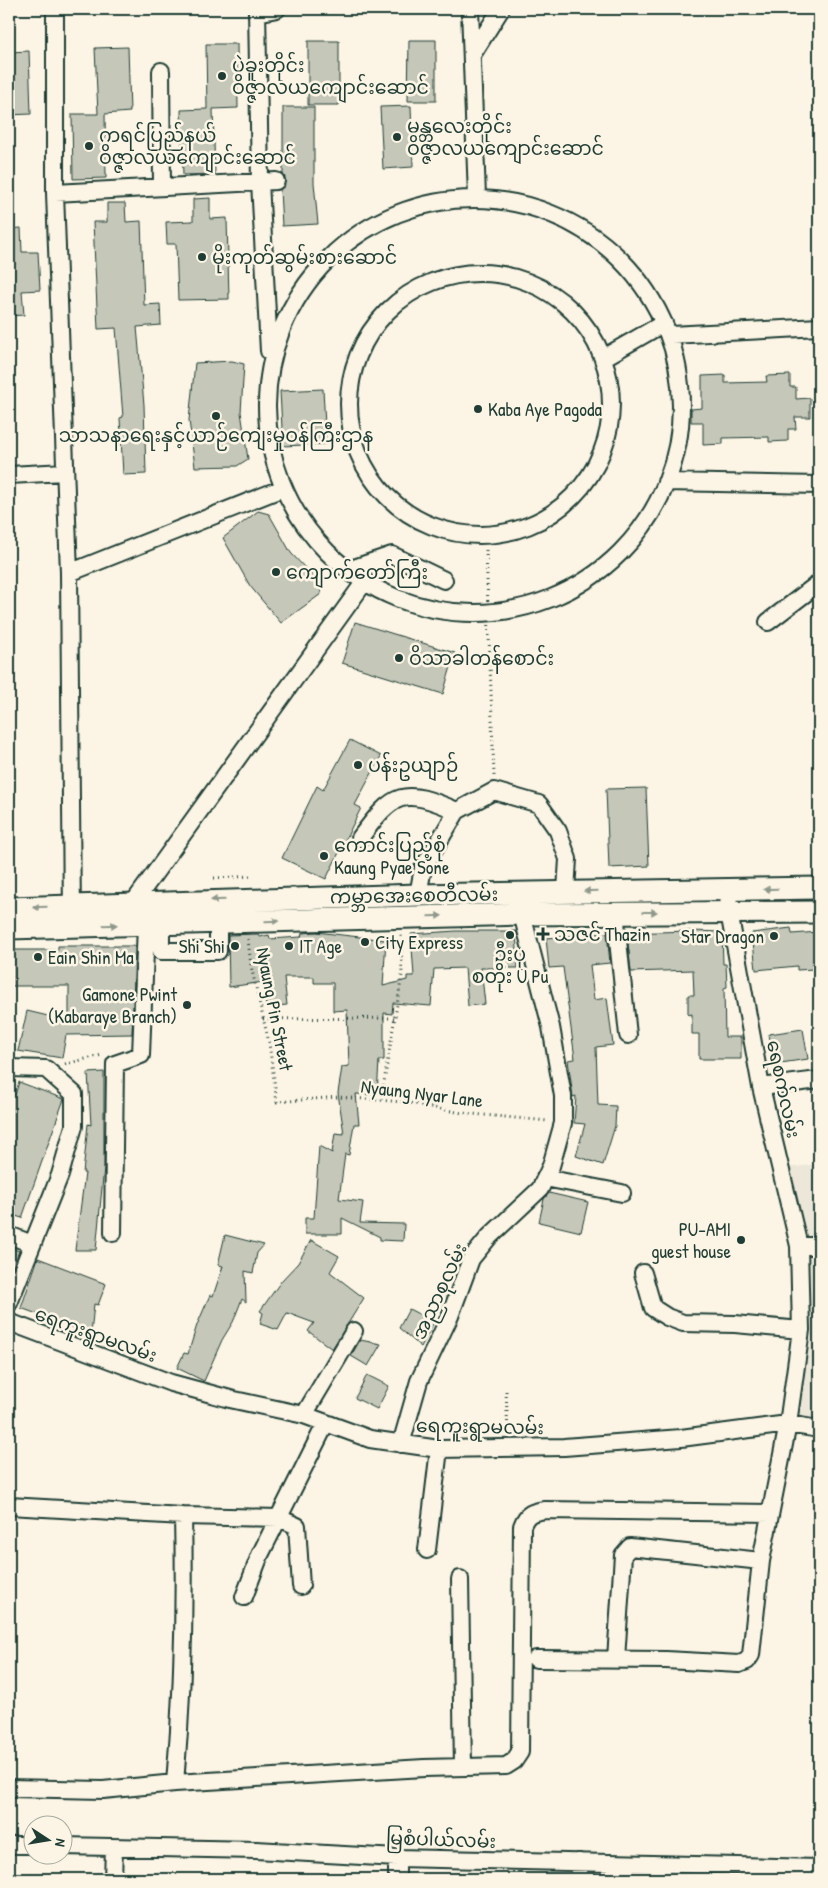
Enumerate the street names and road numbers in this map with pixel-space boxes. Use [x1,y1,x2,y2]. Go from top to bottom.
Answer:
street label: ကမ္ဘာအေးစေတီလမ်း [330,880,498,912]
street label: Nyaung Pin Street [250,945,300,1073]
street label: ရေစက်လမ်း [758,1037,808,1141]
street label: Nyaung Nyar Lane [360,1073,485,1113]
street label: အညာစုလမ်း [404,1238,476,1345]
street label: ရေကူးရွာမလမ်း [30,1299,161,1372]
street label: ရေကူးရွာမလမ်း [416,1411,544,1444]
street label: မြစံပါယ်လမ်း [385,1823,497,1857]

